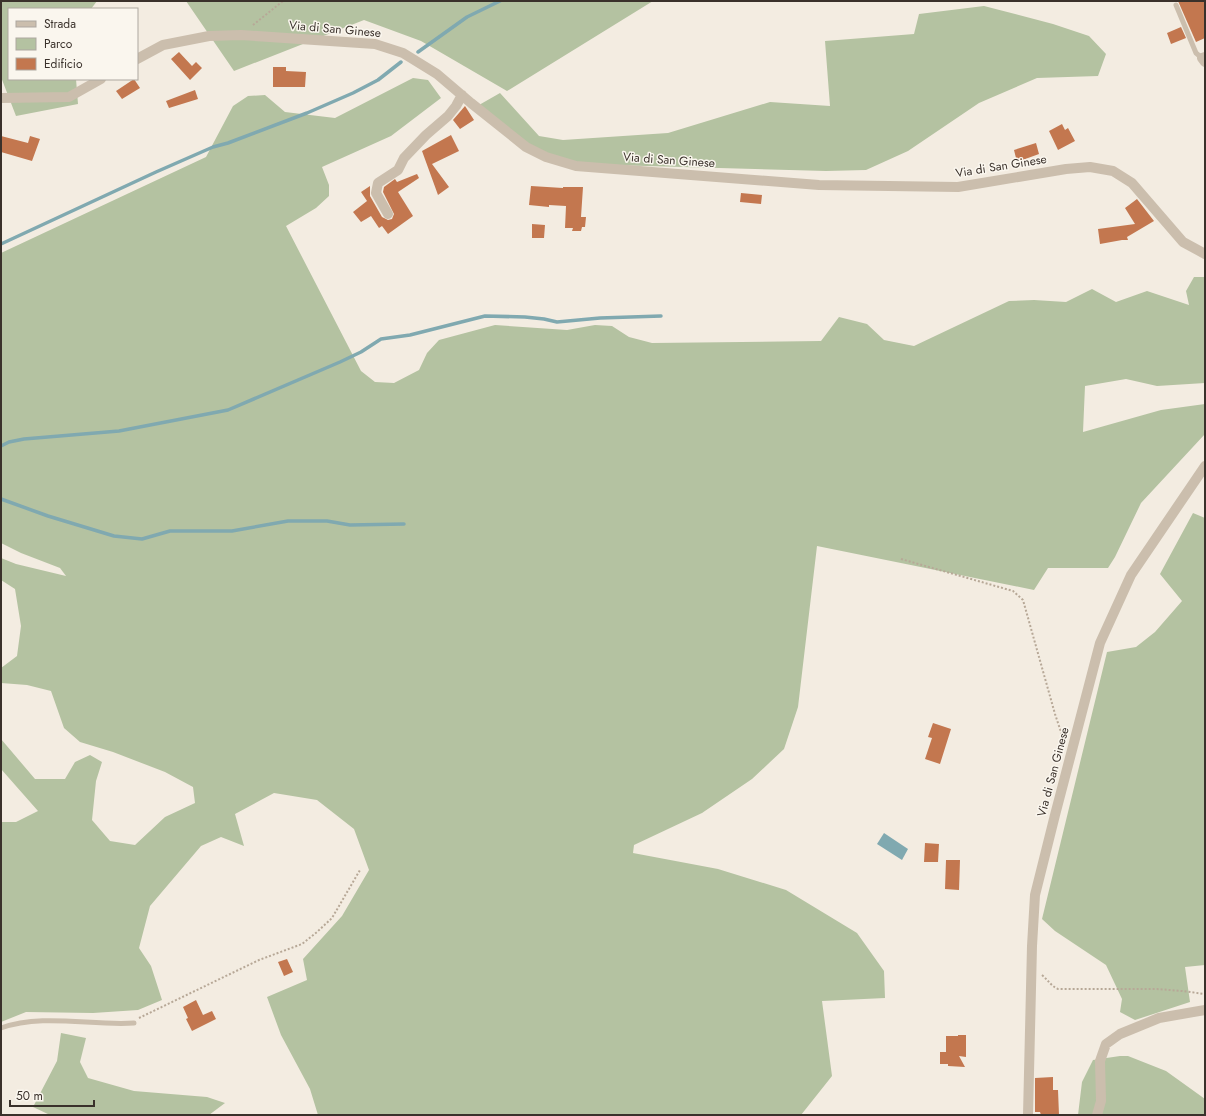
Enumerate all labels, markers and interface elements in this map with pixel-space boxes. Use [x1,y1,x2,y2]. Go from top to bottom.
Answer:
legend [8,8,138,80]
text: Strada [44,15,76,33]
street label: Via di San Ginese [288,16,382,42]
text: Parco [44,35,73,53]
text: Edificio [44,55,83,73]
street label: Via di San Ginese [622,148,716,172]
street label: Via di San Ginese [954,150,1048,182]
street label: Via di San Ginese [1032,725,1074,819]
scale bar [10,1082,94,1108]
text: 50 m [16,1087,43,1105]

